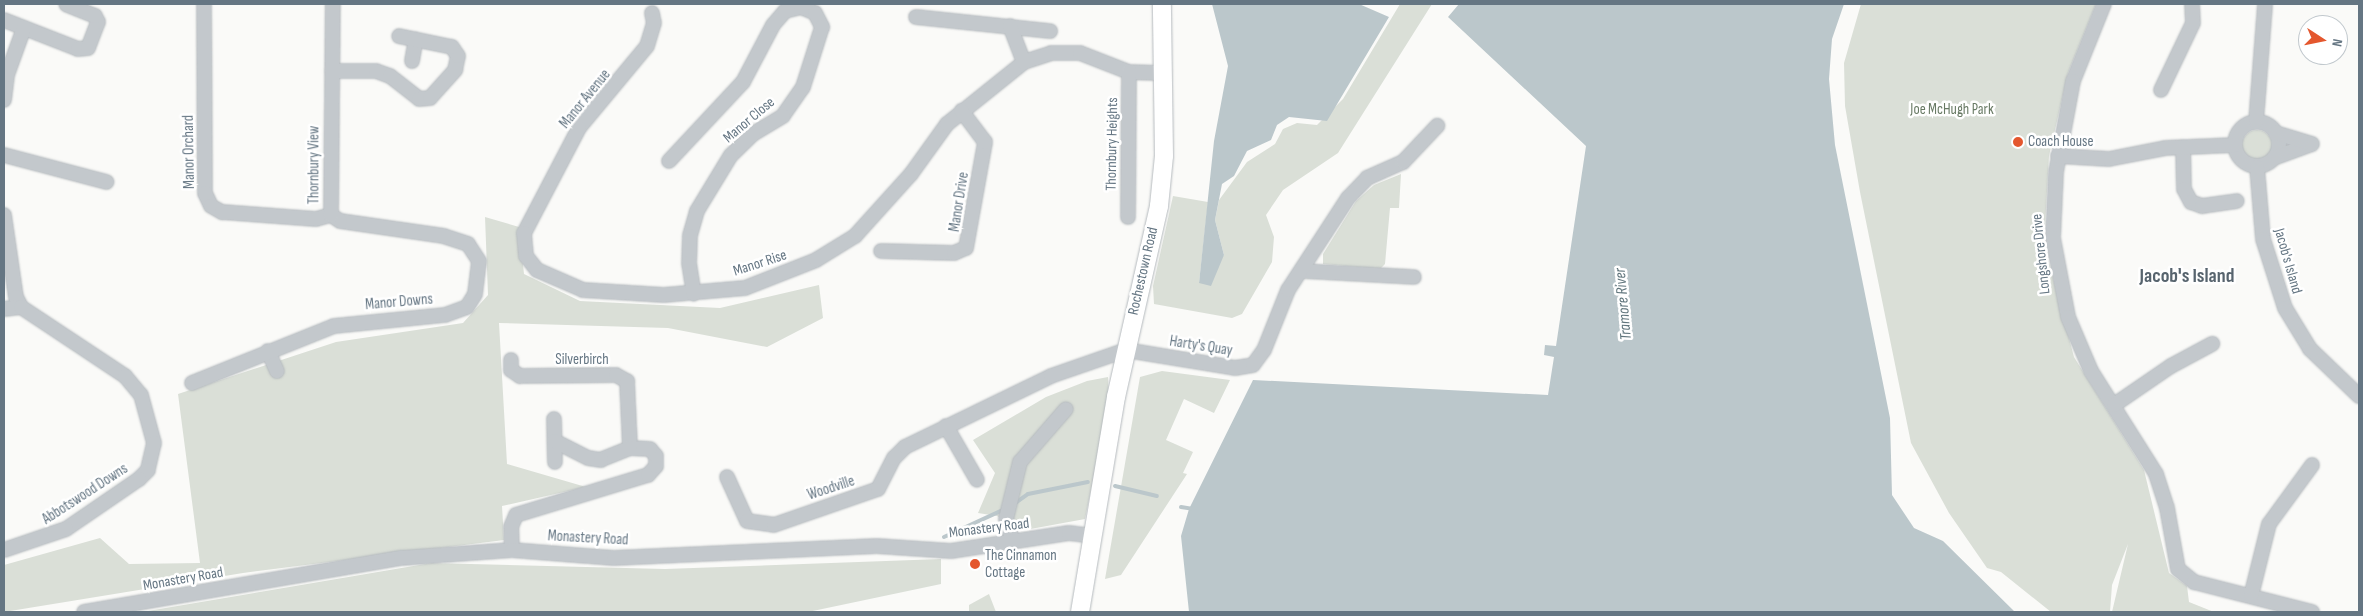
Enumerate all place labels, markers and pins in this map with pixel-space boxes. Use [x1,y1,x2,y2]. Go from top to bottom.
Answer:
place label: Coach House [2028,133,2093,151]
marker: Coach House [2012,136,2024,148]
place label: The Cinnamon Cottage [985,546,1057,581]
marker: The Cinnamon Cottage [969,558,981,570]

